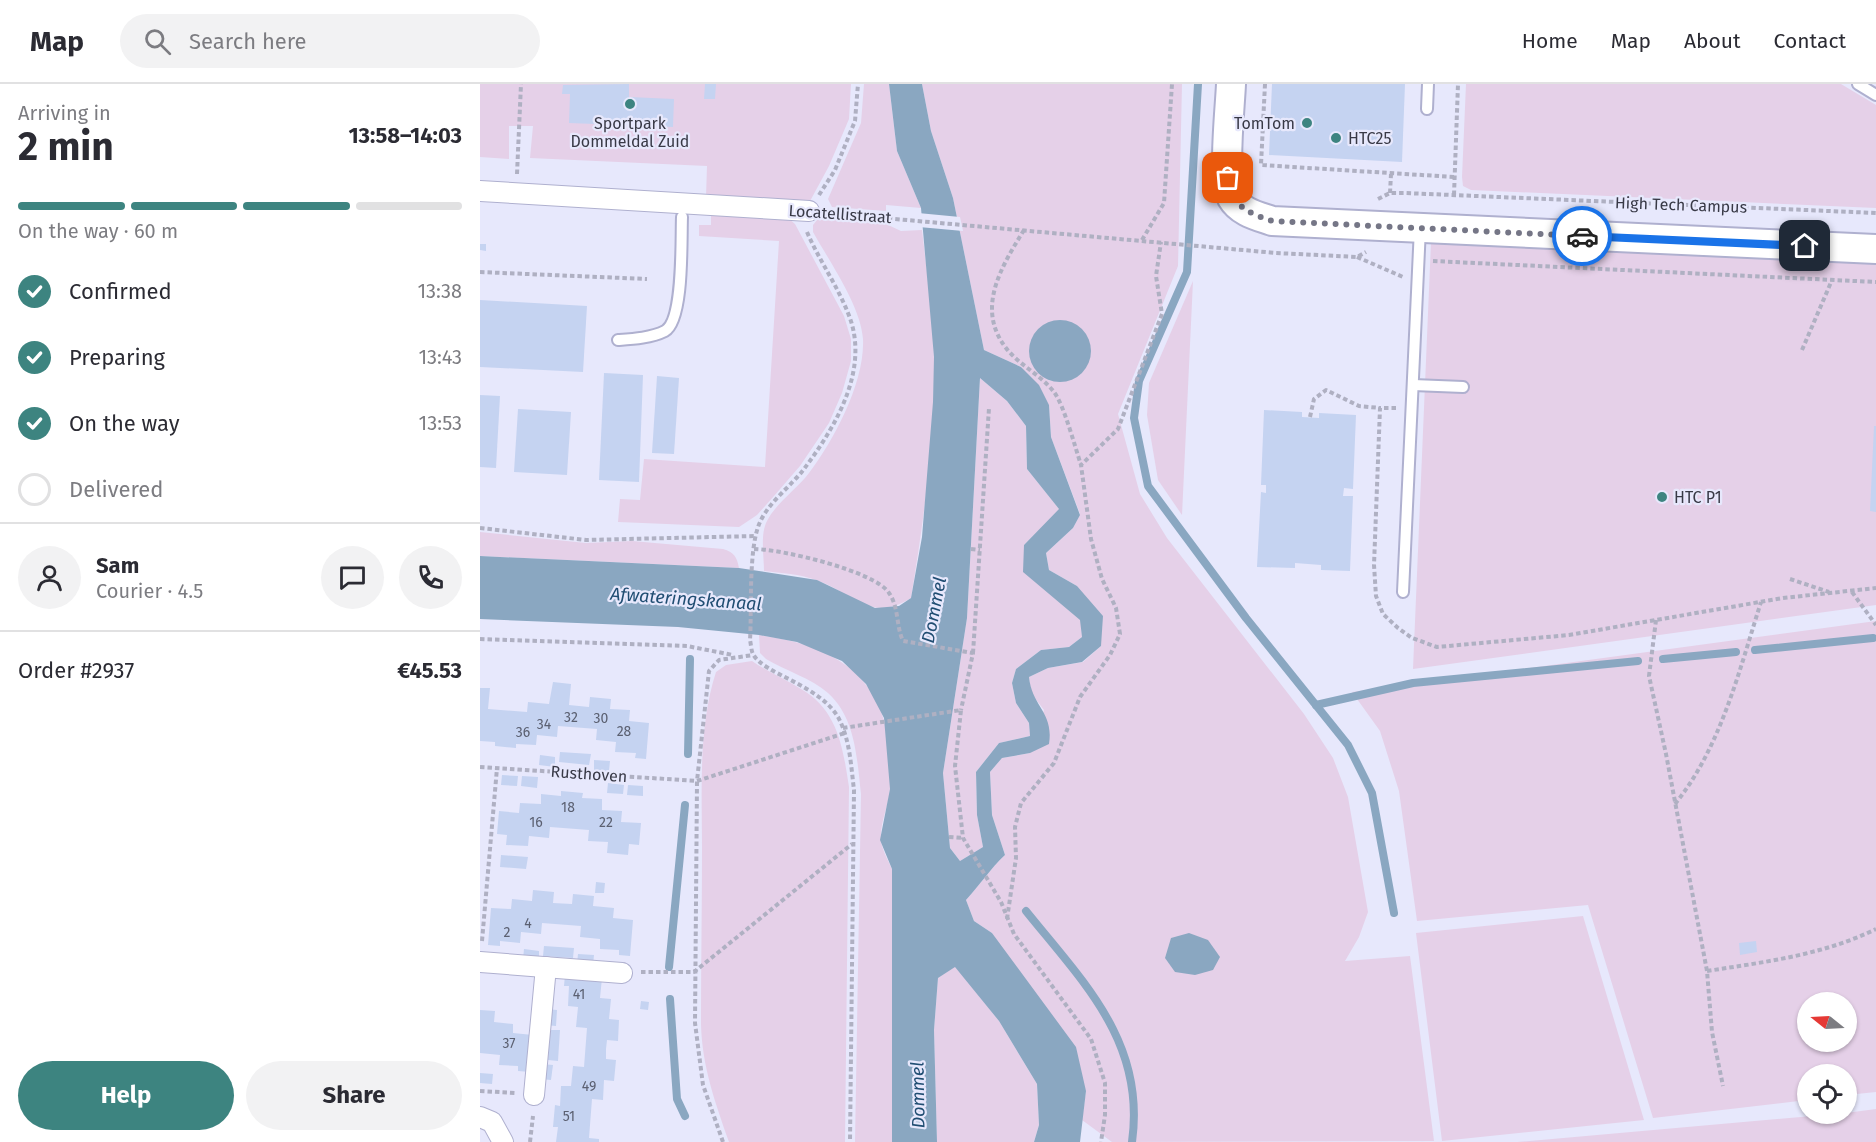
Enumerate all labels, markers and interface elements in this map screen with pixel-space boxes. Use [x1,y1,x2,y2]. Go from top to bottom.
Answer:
search box [120,14,540,68]
text: Map [30,25,84,58]
icon: search [141,25,174,58]
text: Search here [189,28,307,55]
text: Home [1522,28,1578,54]
text: Map [1611,28,1651,54]
text: About [1684,28,1741,54]
text: Contact [1774,28,1846,54]
marker: Sportpark Dommeldal Zuid [623,97,637,111]
text: Arriving in [18,101,111,125]
place label: Sportpark Dommeldal Zuid [571,114,689,151]
place label: TomTom [1234,114,1295,133]
marker: TomTom [1300,116,1314,130]
text: 13:58–14:03 [348,122,462,149]
text: 2 min [18,124,114,170]
place label: HTC25 [1348,129,1392,148]
marker: HTC25 [1329,131,1343,145]
pin [1202,152,1253,203]
icon: bag [1211,161,1244,194]
street label: High Tech Campus [1615,193,1747,217]
street label: Locatellistraat [788,201,892,227]
courier [1552,206,1612,266]
text: On the way · 60 m [18,219,178,243]
icon: car [1566,220,1599,253]
pin [1779,220,1830,271]
icon: home [1788,229,1821,262]
icon: check [18,275,51,308]
text: Confirmed [69,278,172,305]
text: 13:38 [417,279,462,303]
icon: check [18,341,51,374]
text: Preparing [69,344,165,371]
text: 13:43 [418,345,462,369]
icon: check [18,407,51,440]
text: On the way [69,410,180,437]
text: 13:53 [419,411,462,435]
text: Delivered [69,476,164,503]
place label: HTC P1 [1674,488,1722,507]
marker: HTC P1 [1655,490,1669,504]
button: person [18,546,81,609]
button: chat [321,546,384,609]
button: phone [399,546,462,609]
text: Sam [96,552,139,579]
water label: Dommel [917,575,951,645]
text: Courier · 4.5 [96,579,203,603]
water label: Afwateringskanaal [609,583,762,615]
text: Order #2937 [18,657,134,684]
text: €45.53 [397,657,462,684]
house number: 32 [564,709,578,726]
house number: 30 [594,710,609,727]
house number: 34 [537,716,552,733]
house number: 28 [617,723,632,740]
house number: 36 [516,724,530,741]
street label: Rusthoven [550,762,628,786]
house number: 18 [561,799,575,816]
house number: 16 [529,814,543,831]
house number: 22 [599,814,613,831]
house number: 4 [524,915,532,932]
house number: 2 [504,924,511,941]
house number: 41 [573,986,585,1003]
north arrow [1797,992,1857,1052]
map controls [1797,992,1857,1124]
house number: 37 [502,1035,516,1052]
button: Help [18,1061,234,1130]
button: Share [246,1061,462,1130]
water label: Dommel [906,1061,930,1129]
button: locate [1797,1064,1857,1124]
house number: 49 [582,1078,596,1095]
house number: 51 [563,1108,575,1125]

